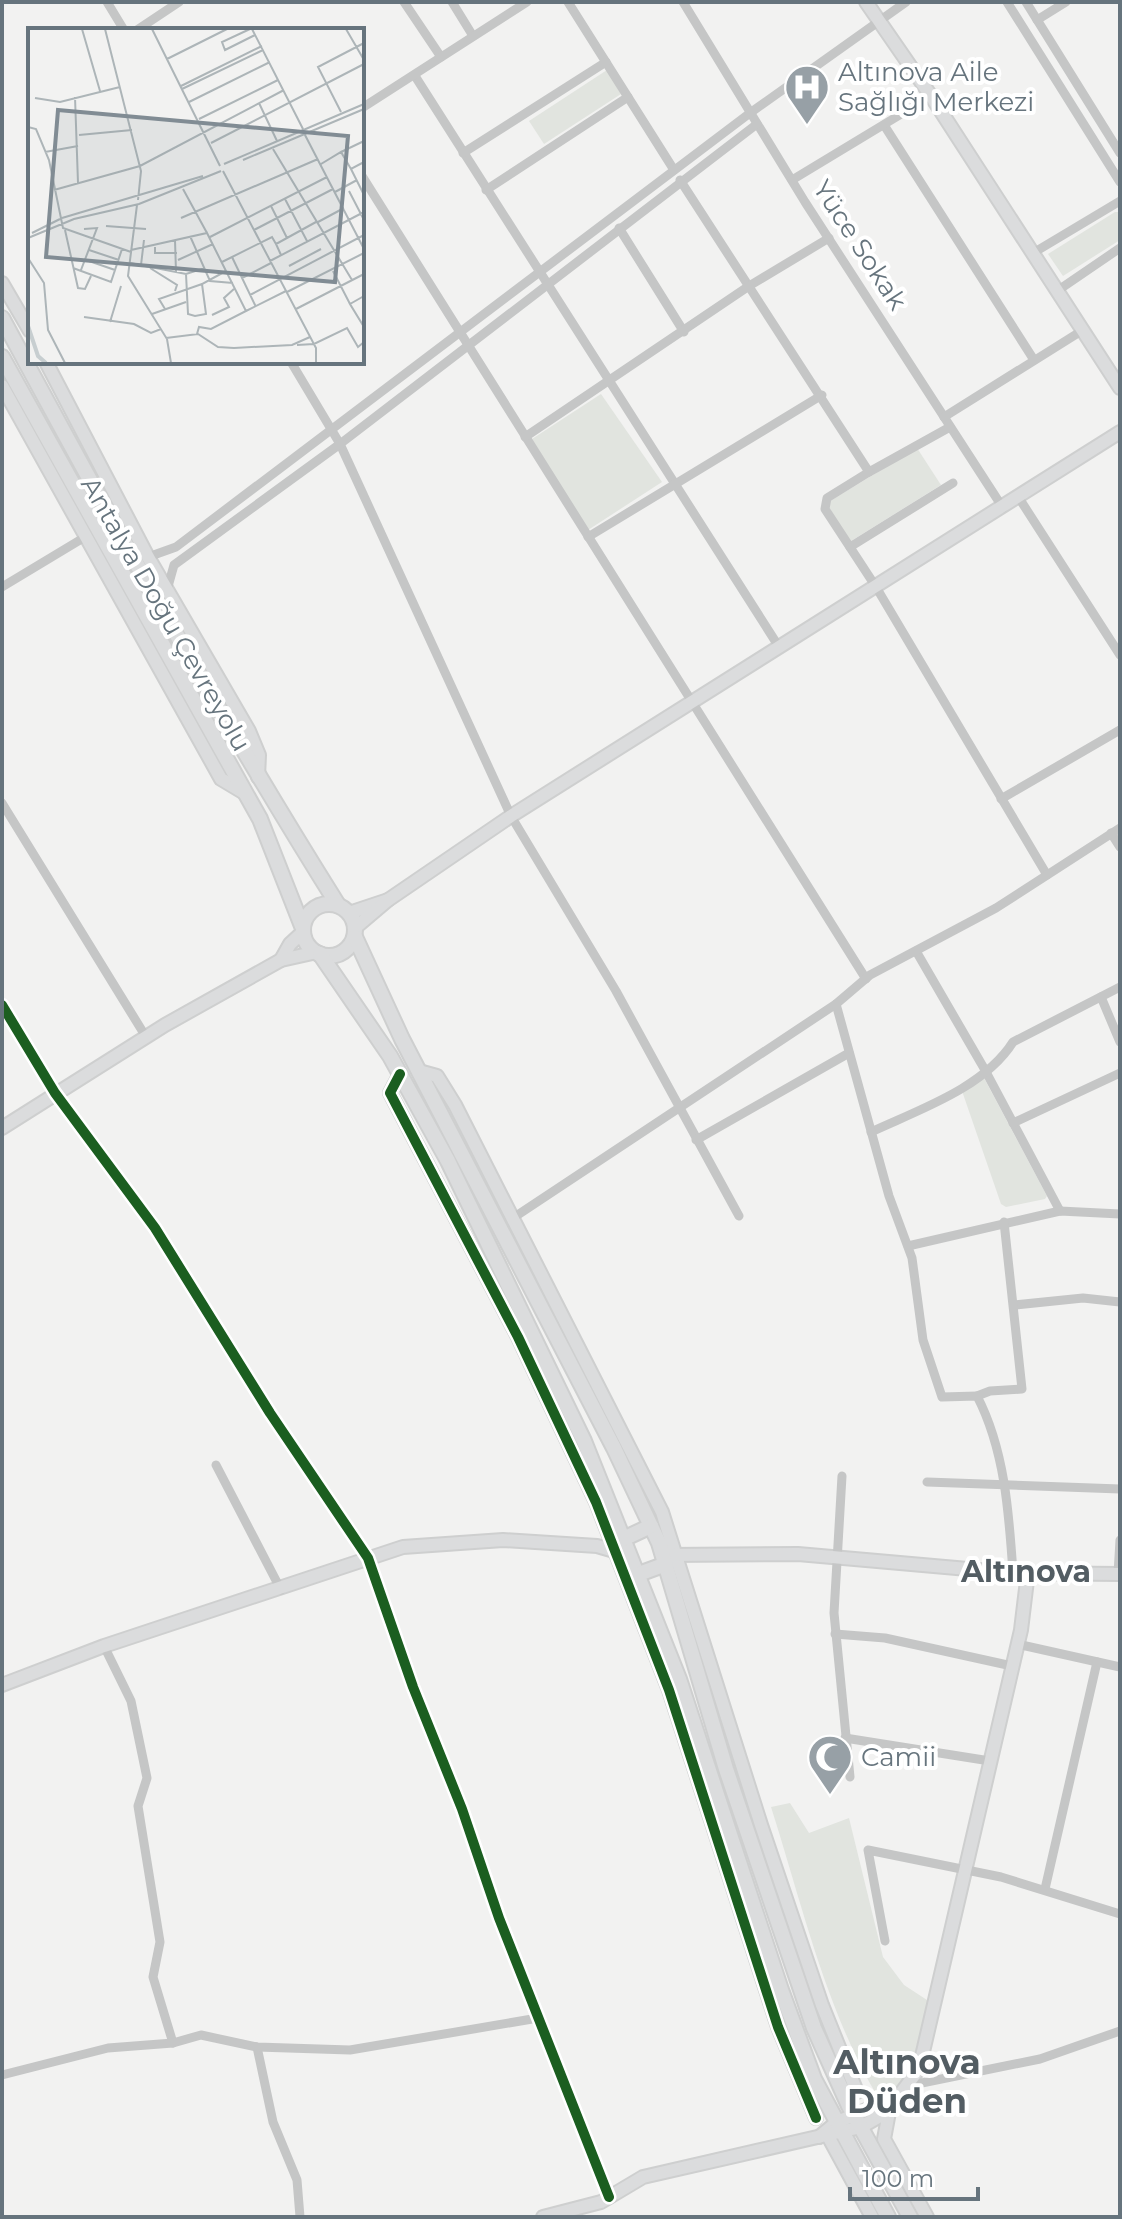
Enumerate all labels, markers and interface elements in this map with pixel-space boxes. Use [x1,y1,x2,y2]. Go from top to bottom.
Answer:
inset map [28,28,364,364]
place label: Altınova Aile Sağlığı Merkezi [838,56,1034,118]
hospital icon: Altınova Aile Sağlığı Merkezi [783,63,831,126]
street label: Yüce Sokak [806,174,914,316]
street label: Antalya Doğu Çevreyolu [74,471,258,757]
district label: Altınova [960,1553,1091,1590]
mosque icon: Camii [806,1733,854,1796]
place label: Camii [861,1741,936,1773]
district label: Altınova Düden [832,2041,981,2122]
scale bar [850,2151,978,2201]
text: 100 m [862,2164,934,2193]

